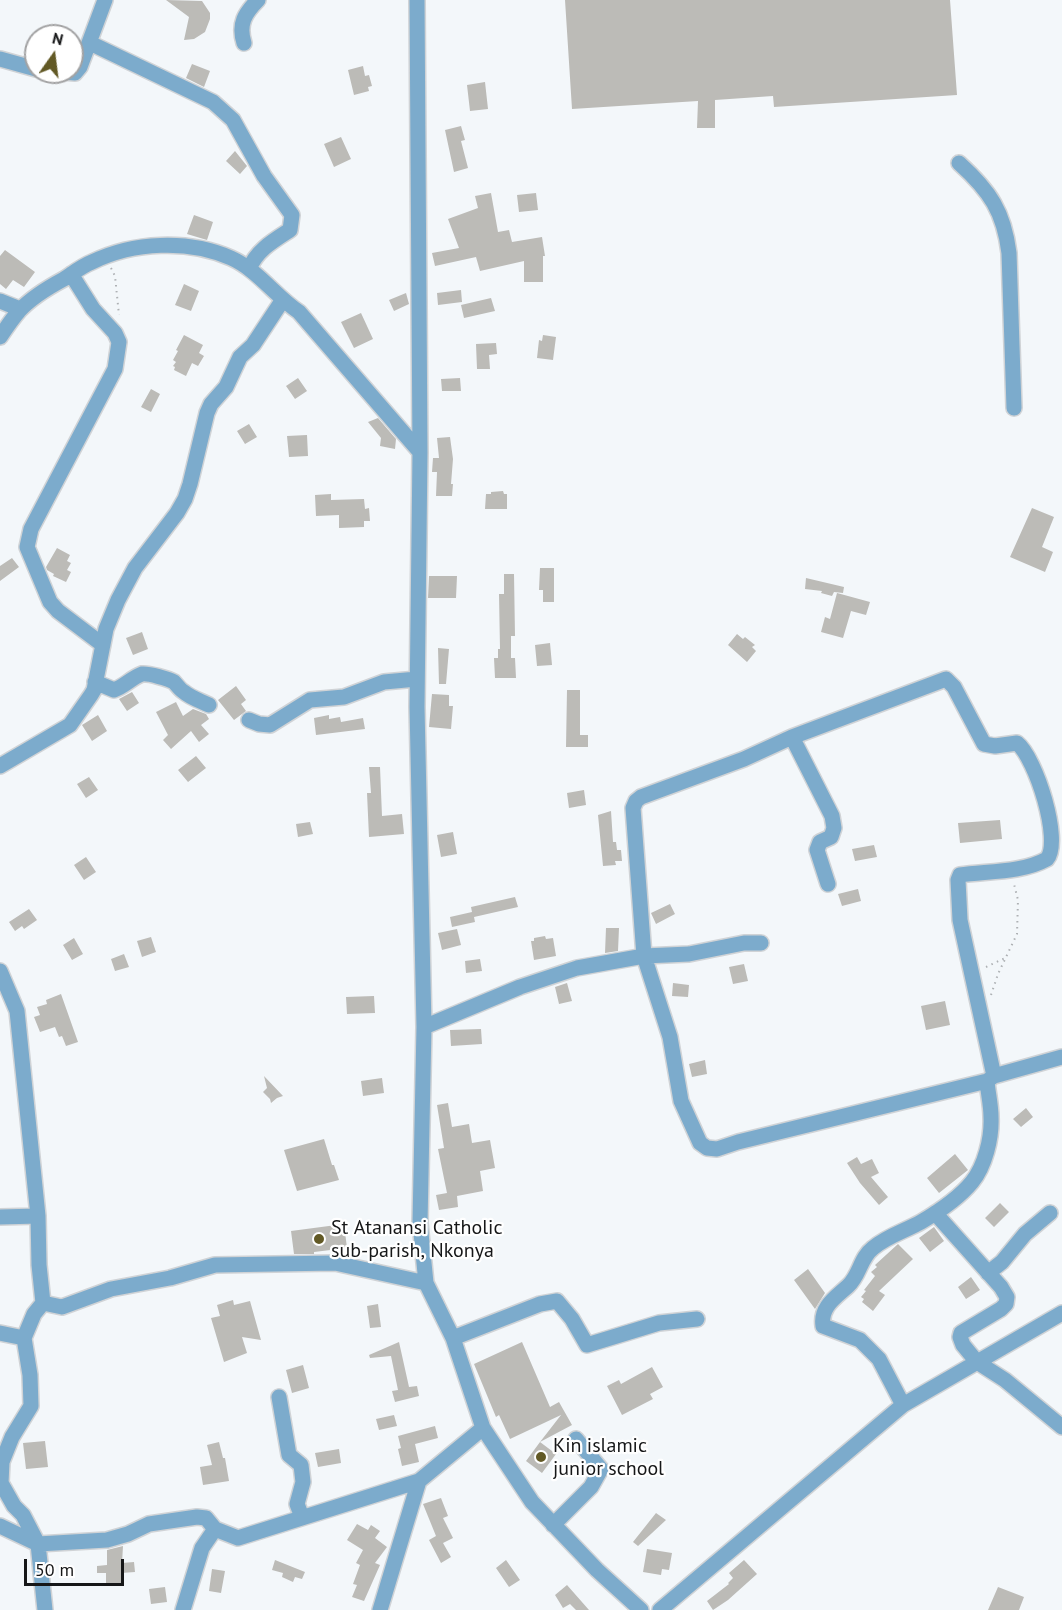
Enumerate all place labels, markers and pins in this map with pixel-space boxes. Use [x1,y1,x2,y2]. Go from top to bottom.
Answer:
place label: St Atanansi Catholic sub-parish, Nkonya [331,1216,502,1263]
marker: St Atanansi Catholic sub-parish, Nkonya [312,1232,326,1246]
place label: Kin islamic junior school [553,1434,664,1481]
marker: Kin islamic junior school [534,1450,548,1464]

